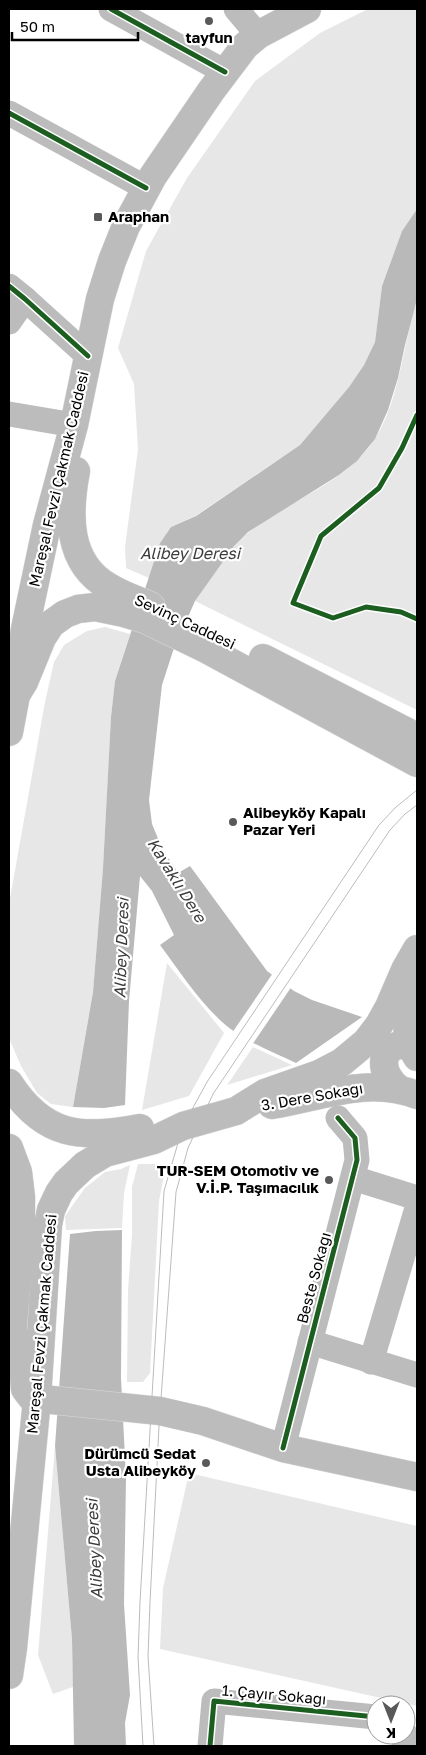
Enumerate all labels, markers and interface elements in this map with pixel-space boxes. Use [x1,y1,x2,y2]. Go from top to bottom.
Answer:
scale bar [12,10,139,42]
marker: tayfun [203,15,215,27]
text: 50 m [20,17,55,35]
place label: tayfun [185,28,233,46]
place label: Araphan [108,207,169,225]
marker: Araphan [92,211,104,223]
street label: Mareşal Fevzi Çakmak Caddesi [24,369,92,588]
water label: Alibey Deresi [140,543,242,563]
street label: Sevinç Caddesi [132,590,239,652]
place label: Alibeyköy Kapalı Pazar Yeri [243,803,366,838]
marker: Alibeyköy Kapalı Pazar Yeri [227,816,239,828]
water label: Kavaklı Dere [143,834,212,927]
water label: Alibey Deresi [109,896,133,998]
street label: 3. Dere Sokağı [260,1078,364,1114]
place label: TUR-SEM Otomotiv ve V.İ.P. Taşımacılık [157,1161,319,1196]
marker: TUR-SEM Otomotiv ve V.İ.P. Taşımacılık [323,1174,335,1186]
street label: Mareşal Fevzi Çakmak Caddesi [22,1213,60,1435]
street label: Beste Sokağı [292,1230,334,1325]
place label: Dürümcü Sedat Usta Alibeyköy [84,1444,196,1479]
marker: Dürümcü Sedat Usta Alibeyköy [200,1457,212,1469]
water label: Alibey Deresi [81,1497,107,1600]
street label: 1. Çayır Sokağı [221,1680,327,1708]
north arrow [366,1695,416,1745]
text: K [386,1725,396,1742]

